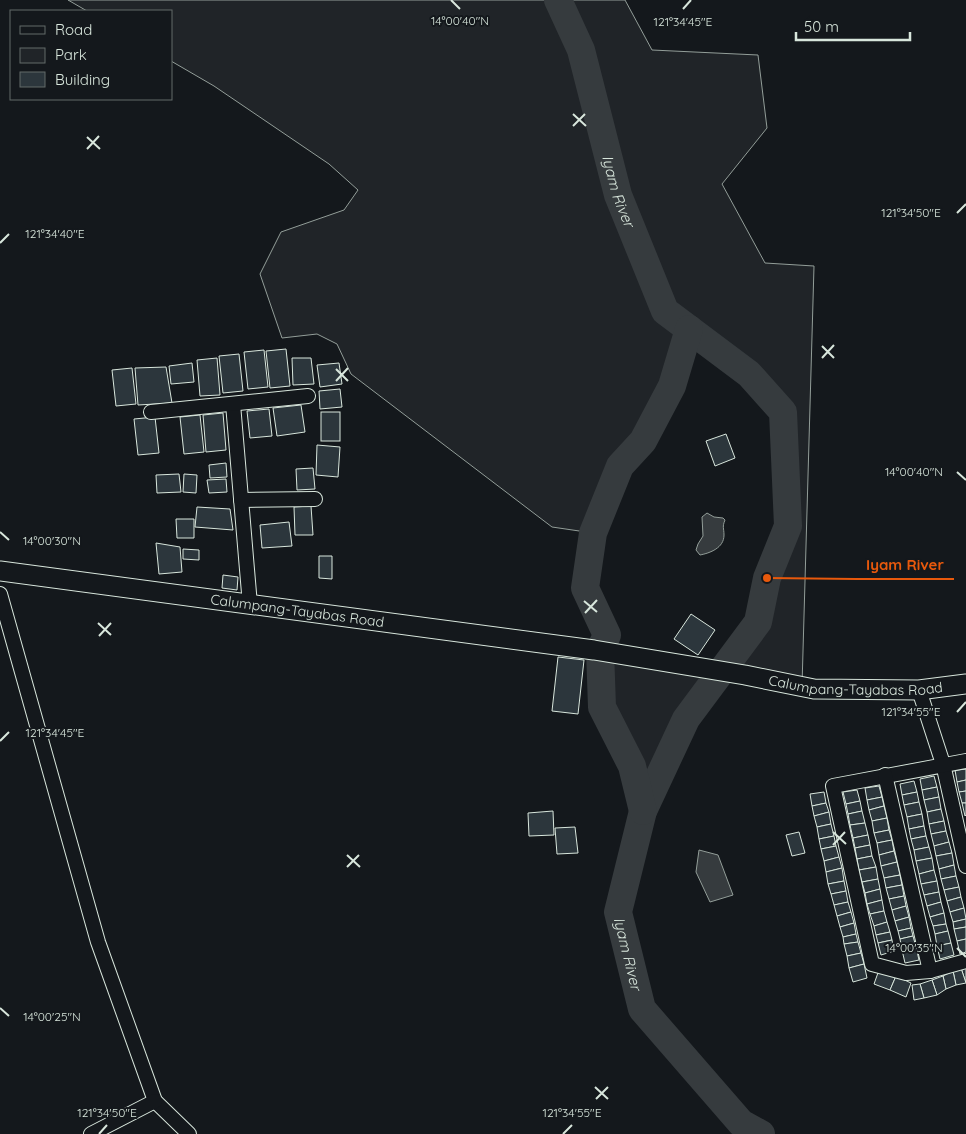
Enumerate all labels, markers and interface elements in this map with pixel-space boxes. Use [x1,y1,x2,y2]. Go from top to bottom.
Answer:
legend [10,10,172,100]
scale bar [796,10,910,42]
text: 14°00'40"N [431,13,489,28]
text: 121°34'45"E [654,14,713,29]
text: 50 m [804,17,839,36]
text: Road [55,20,92,39]
text: Park [55,45,87,64]
text: Building [55,70,110,89]
water label: Iyam River [599,153,640,232]
text: 121°34'50"E [881,205,941,220]
text: 121°34'40"E [25,226,85,241]
text: 14°00'40"N [885,464,943,479]
text: 14°00'30"N [23,533,81,548]
callout: Iyam River [856,549,954,579]
text: Iyam River [866,555,944,574]
street label: Calumpang-Tayabas Road [209,590,385,631]
street label: Calumpang-Tayabas Road [767,671,944,699]
text: 121°34'55"E [882,704,941,719]
text: 121°34'45"E [26,725,85,740]
water label: Iyam River [610,915,647,994]
text: 14°00'35"N [885,940,943,955]
text: 14°00'25"N [23,1009,81,1024]
text: 121°34'50"E [77,1105,137,1120]
text: 121°34'55"E [543,1105,602,1120]

